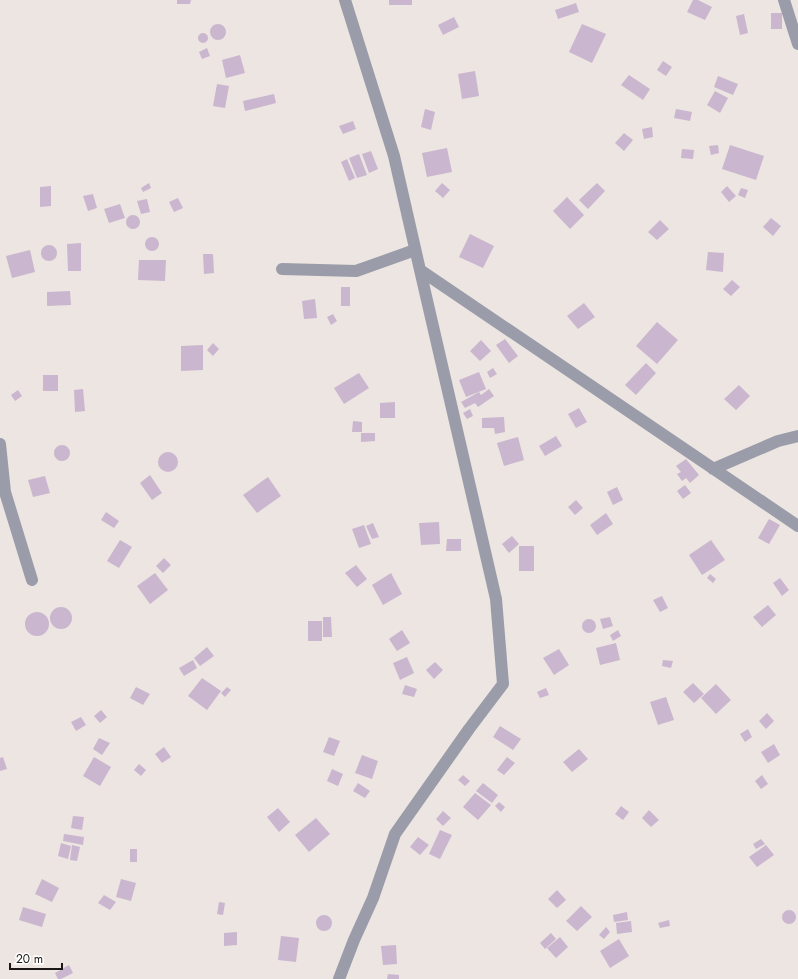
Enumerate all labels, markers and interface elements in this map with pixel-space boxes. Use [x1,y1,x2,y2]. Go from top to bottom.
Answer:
scale bar [10,945,62,971]
text: 20 m [16,950,43,968]

